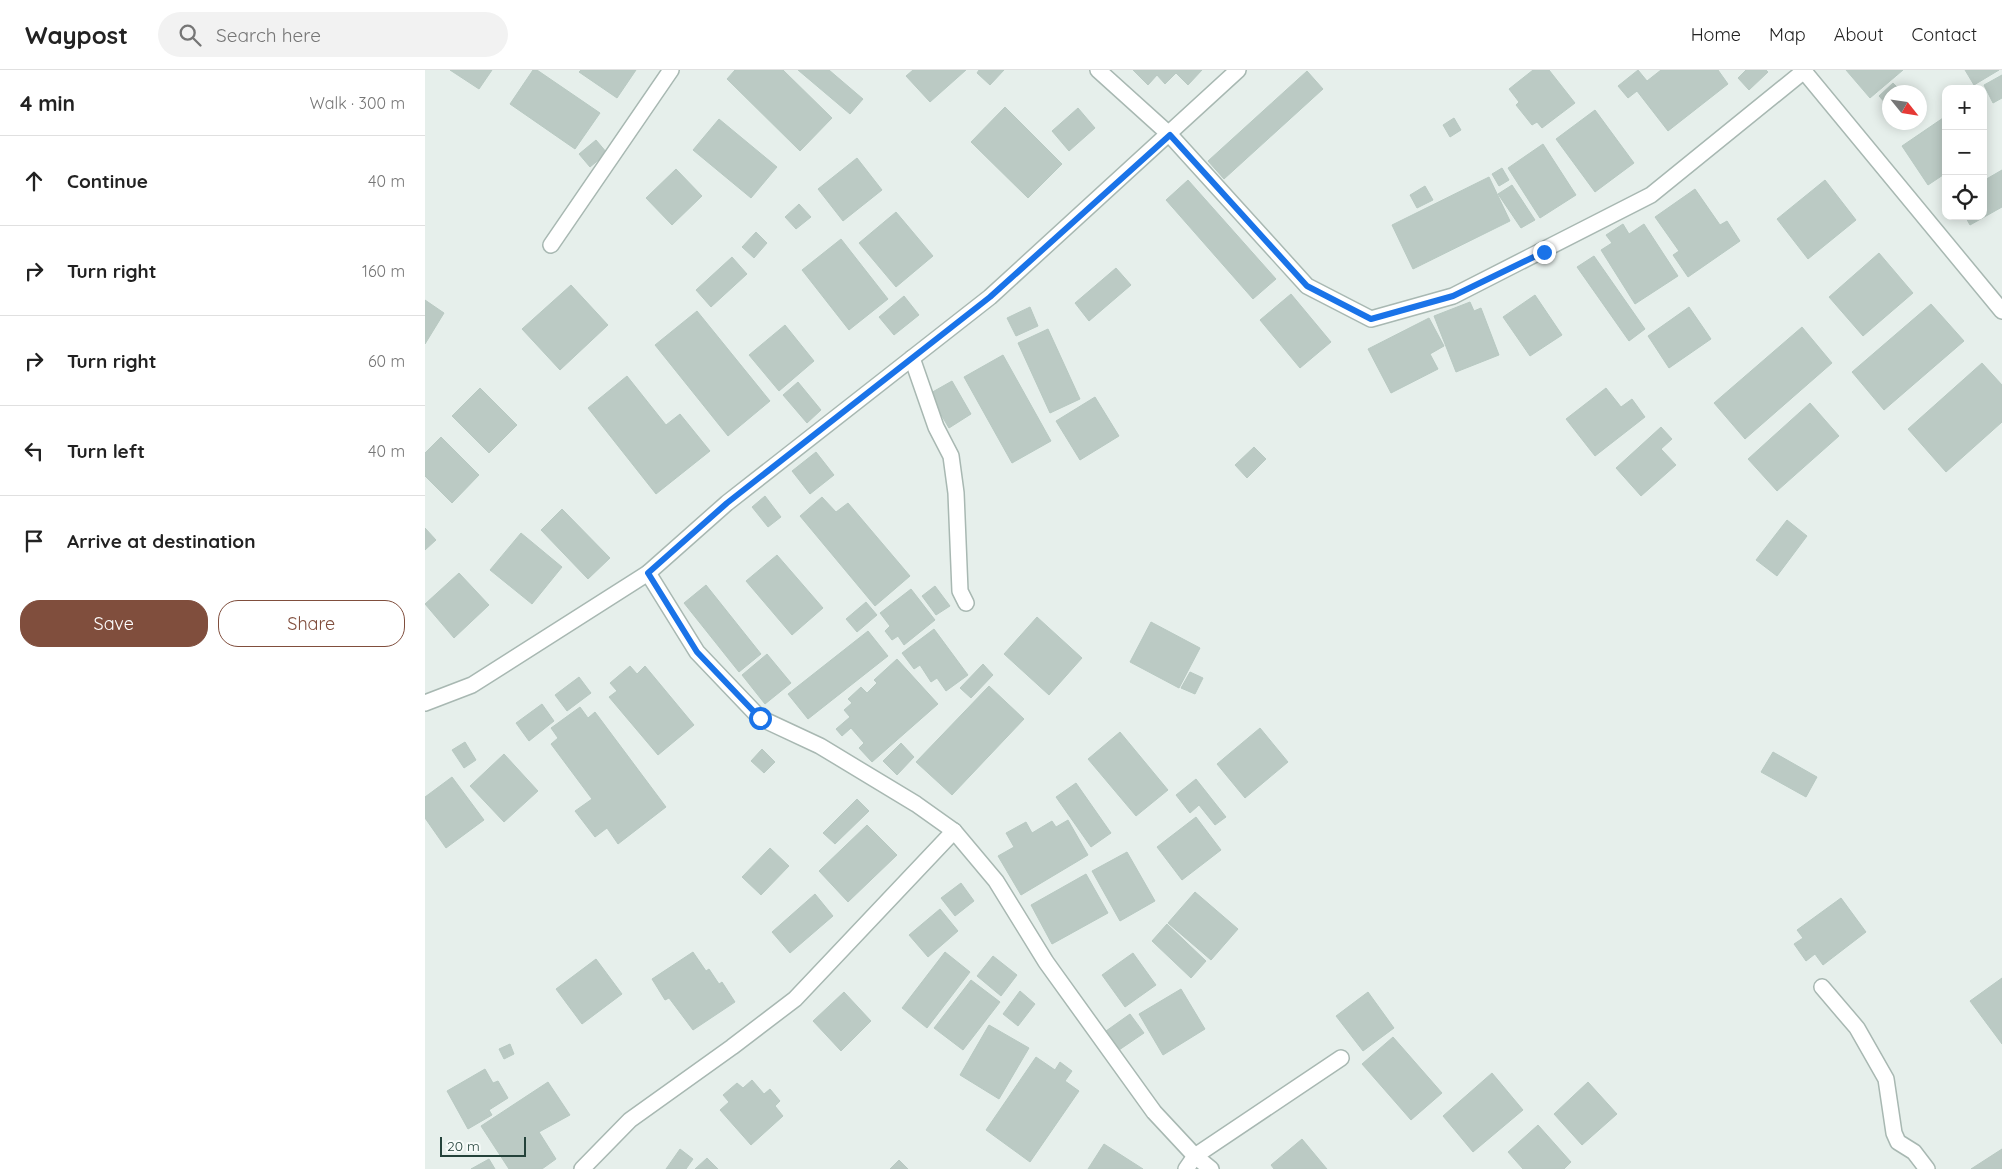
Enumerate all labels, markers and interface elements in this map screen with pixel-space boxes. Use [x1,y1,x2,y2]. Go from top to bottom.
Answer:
search box [158,12,508,57]
text: Waypost [25,20,128,50]
icon: search [176,21,204,49]
text: Search here [216,23,321,47]
text: Home [1691,23,1741,46]
text: Map [1769,23,1806,46]
text: About [1834,23,1884,46]
text: Contact [1912,23,1977,46]
north arrow [1882,85,1927,130]
map controls [1942,85,1987,220]
button: + [1942,85,1987,130]
text: 4 min [20,90,75,116]
text: Walk · 300 m [310,93,405,113]
button: − [1942,130,1987,175]
icon: ahead [20,167,48,195]
text: Continue [67,169,148,193]
text: 40 m [368,171,405,191]
button: locate [1942,175,1987,220]
route end [1533,241,1556,264]
icon: right [20,257,48,285]
text: Turn right [67,259,156,283]
text: 160 m [362,261,405,281]
icon: right [20,347,48,375]
text: Turn right [67,349,156,373]
text: 60 m [368,351,405,371]
icon: left [20,437,48,465]
text: Turn left [67,439,145,463]
text: 40 m [368,441,405,461]
icon: arrive [20,527,48,555]
text: Arrive at destination [67,529,256,553]
button: Save [20,600,208,647]
button: Share [218,600,405,647]
route start [749,707,772,730]
scale bar [440,1134,526,1157]
text: 20 m [447,1137,480,1155]

